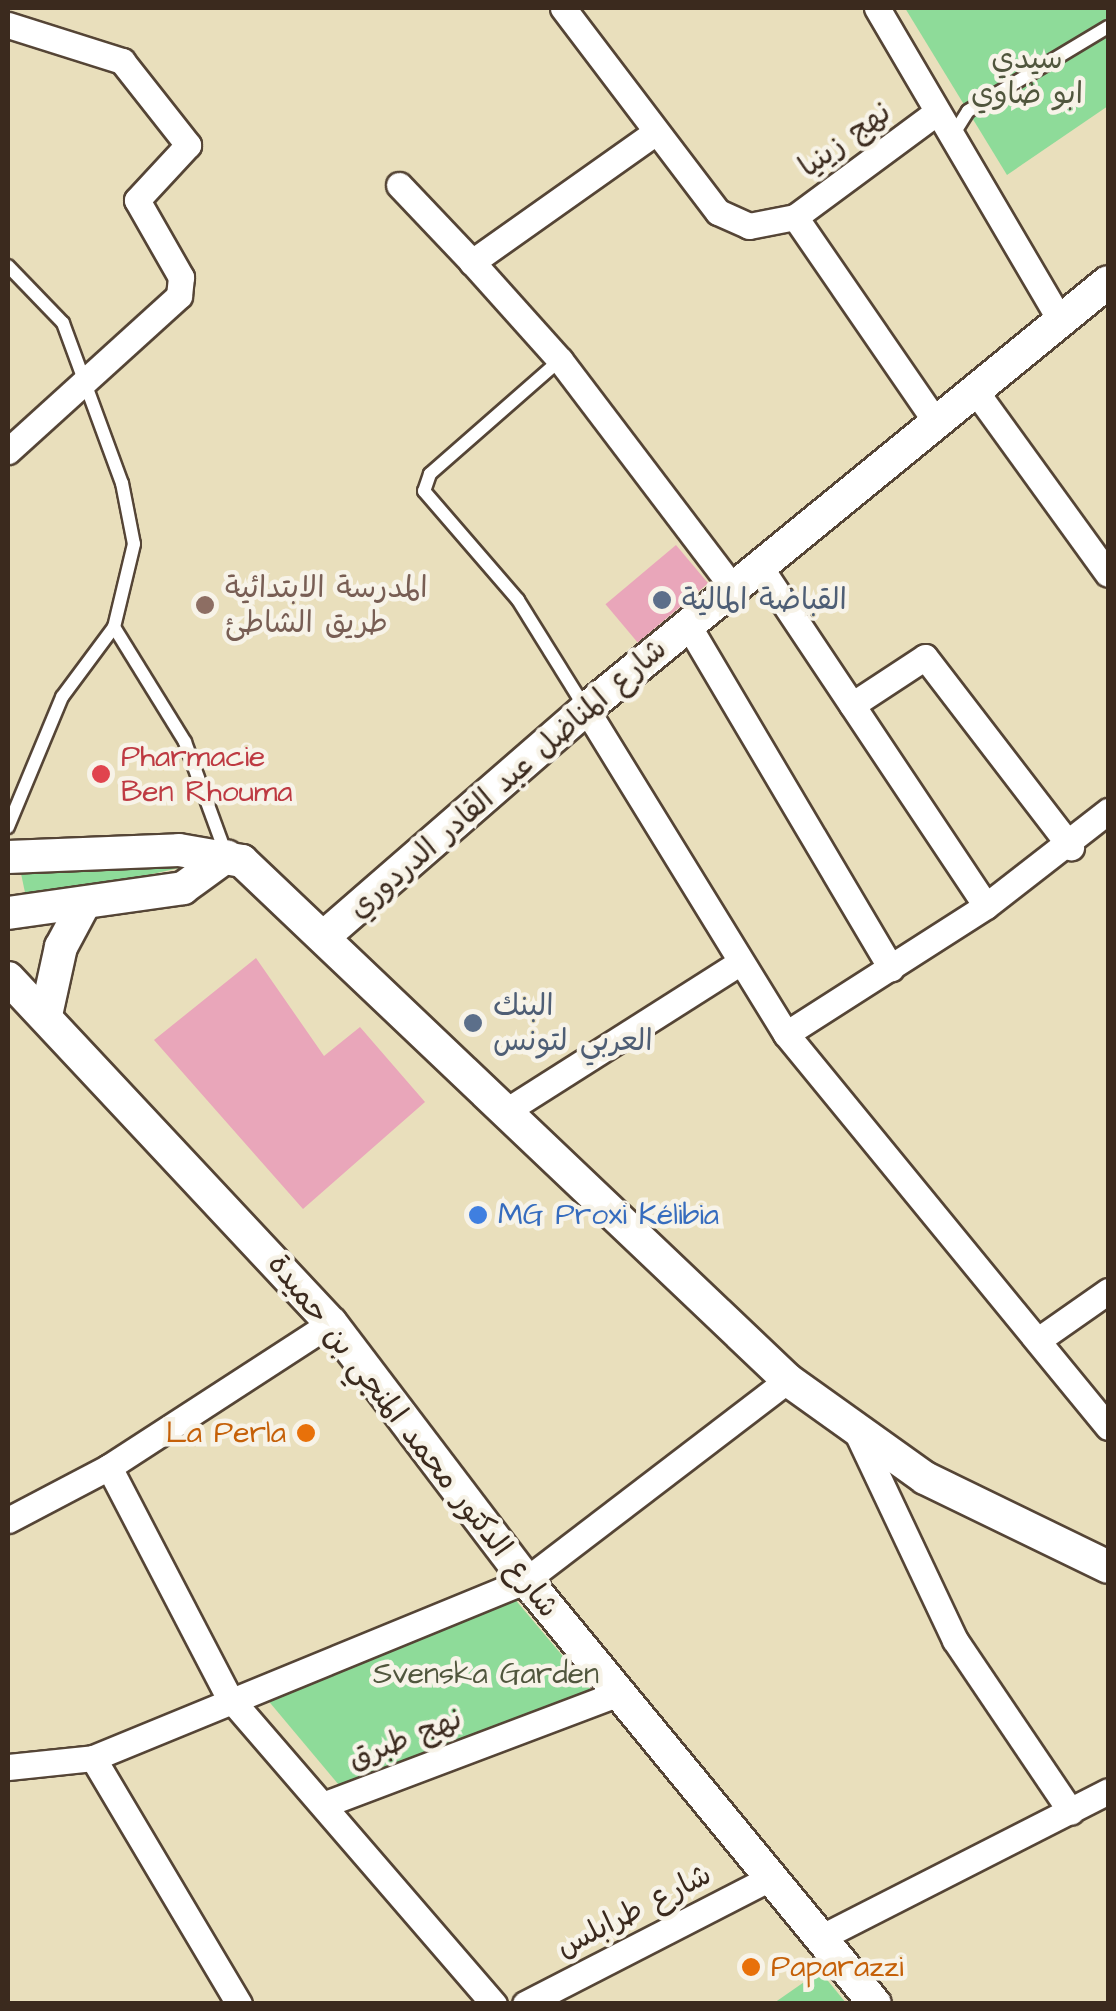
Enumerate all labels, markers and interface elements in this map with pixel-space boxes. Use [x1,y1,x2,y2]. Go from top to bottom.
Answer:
park label: سيدي ابو ضاوي [971,41,1083,112]
street label: نهج زينيا [792,95,898,185]
place label: المدرسة الابتدائية طريق الشاطئ [225,570,428,640]
place label: القباضة المالية [682,582,847,618]
marker: القباضة المالية [651,589,673,611]
marker: المدرسة الابتدائية طريق الشاطئ [194,594,216,616]
street label: شارع المناضل عبد القادر الدردوري [342,631,674,927]
place label: Pharmacie Ben Rhouma [121,739,293,810]
marker: Pharmacie Ben Rhouma [90,763,112,785]
place label: البنك العربي لتونس [493,988,653,1058]
marker: البنك العربي لتونس [462,1012,484,1034]
place label: MG Proxi Kélibia [498,1197,719,1233]
marker: MG Proxi Kélibia [467,1204,489,1226]
street label: شارع الدكتور محمد المنجي بن حميدة [260,1247,566,1625]
place label: La Perla [166,1415,286,1451]
marker: La Perla [295,1422,317,1444]
park label: Svenska Garden [373,1656,599,1692]
street label: نهج طبرق [343,1701,467,1777]
street label: شارع طرابلس [551,1857,717,1965]
place label: Paparazzi [771,1949,903,1985]
marker: Paparazzi [740,1956,762,1978]

